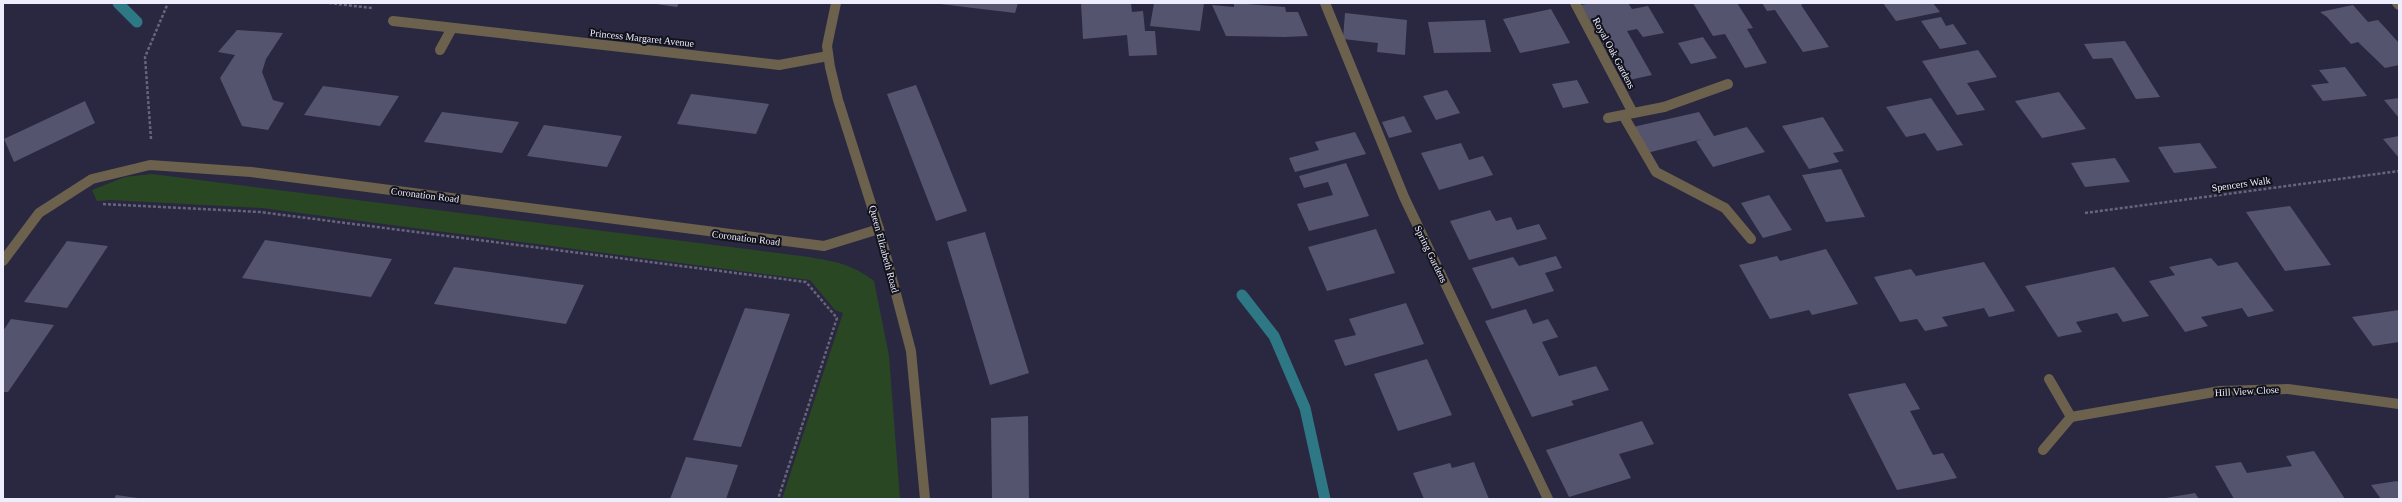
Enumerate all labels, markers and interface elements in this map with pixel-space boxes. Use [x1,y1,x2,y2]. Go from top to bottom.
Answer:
street label: Royal Oak Gardens [1591,16,1637,90]
street label: Princess Margaret Avenue [589,27,695,49]
street label: Spencers Walk [2211,174,2271,194]
street label: Coronation Road [390,185,460,205]
street label: Queen Elizabeth Road [867,204,901,294]
street label: Spring Gardens [1412,224,1450,285]
street label: Coronation Road [711,228,781,248]
street label: Hill View Close [2215,384,2280,398]

